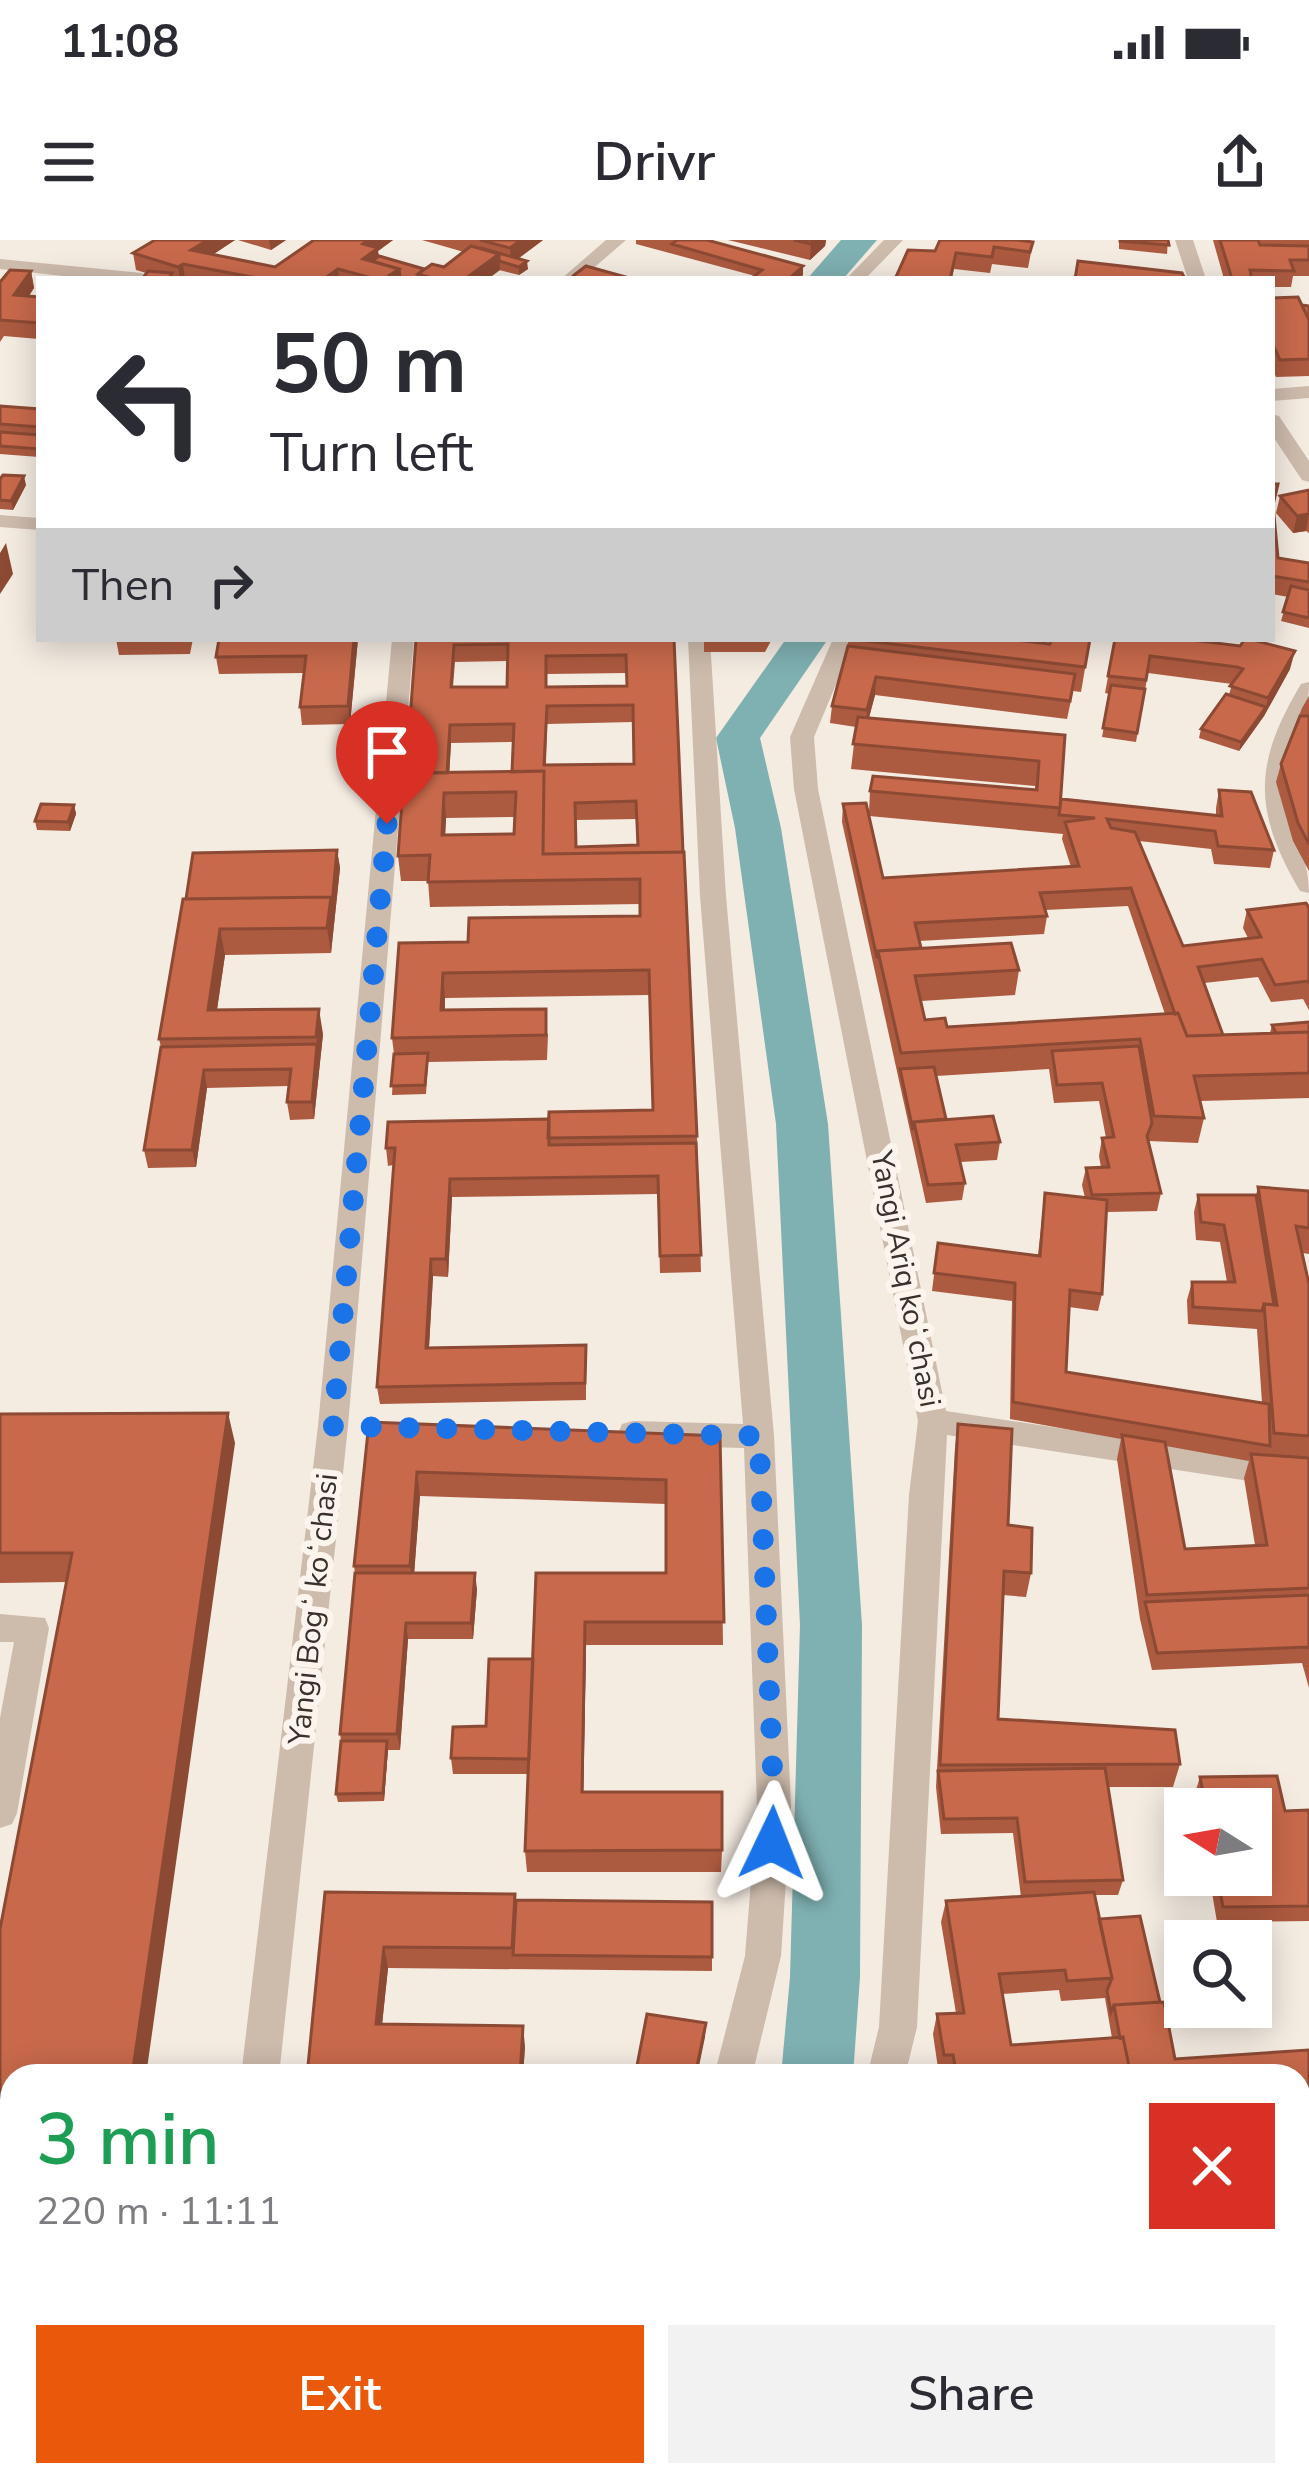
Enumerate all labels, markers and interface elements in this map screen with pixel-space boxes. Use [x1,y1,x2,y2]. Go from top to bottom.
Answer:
text: 11:08 [60,12,179,73]
text: Drivr [593,125,716,199]
icon: menu [36,129,102,195]
icon: share [1207,129,1273,195]
text: 50 m [270,307,467,422]
icon: left [72,324,228,480]
text: Turn left [270,416,473,490]
icon: right [198,552,264,618]
text: Then [72,555,174,616]
pin [336,701,438,824]
icon: arrive [354,719,420,785]
street label: Yangi Ariq koʻchasi [860,1147,950,1411]
street label: Yangi Bogʻ koʻchasi [279,1471,348,1748]
position arrow [709,1780,835,1906]
north arrow [1164,1788,1272,1896]
map controls [1164,1788,1272,2028]
button: search [1164,1920,1272,2028]
text: 3 min [36,2091,219,2189]
button: close [1149,2103,1275,2229]
text: 220 m · 11:11 [36,2185,281,2238]
button: Exit [36,2325,644,2463]
button: Share [668,2325,1275,2463]

